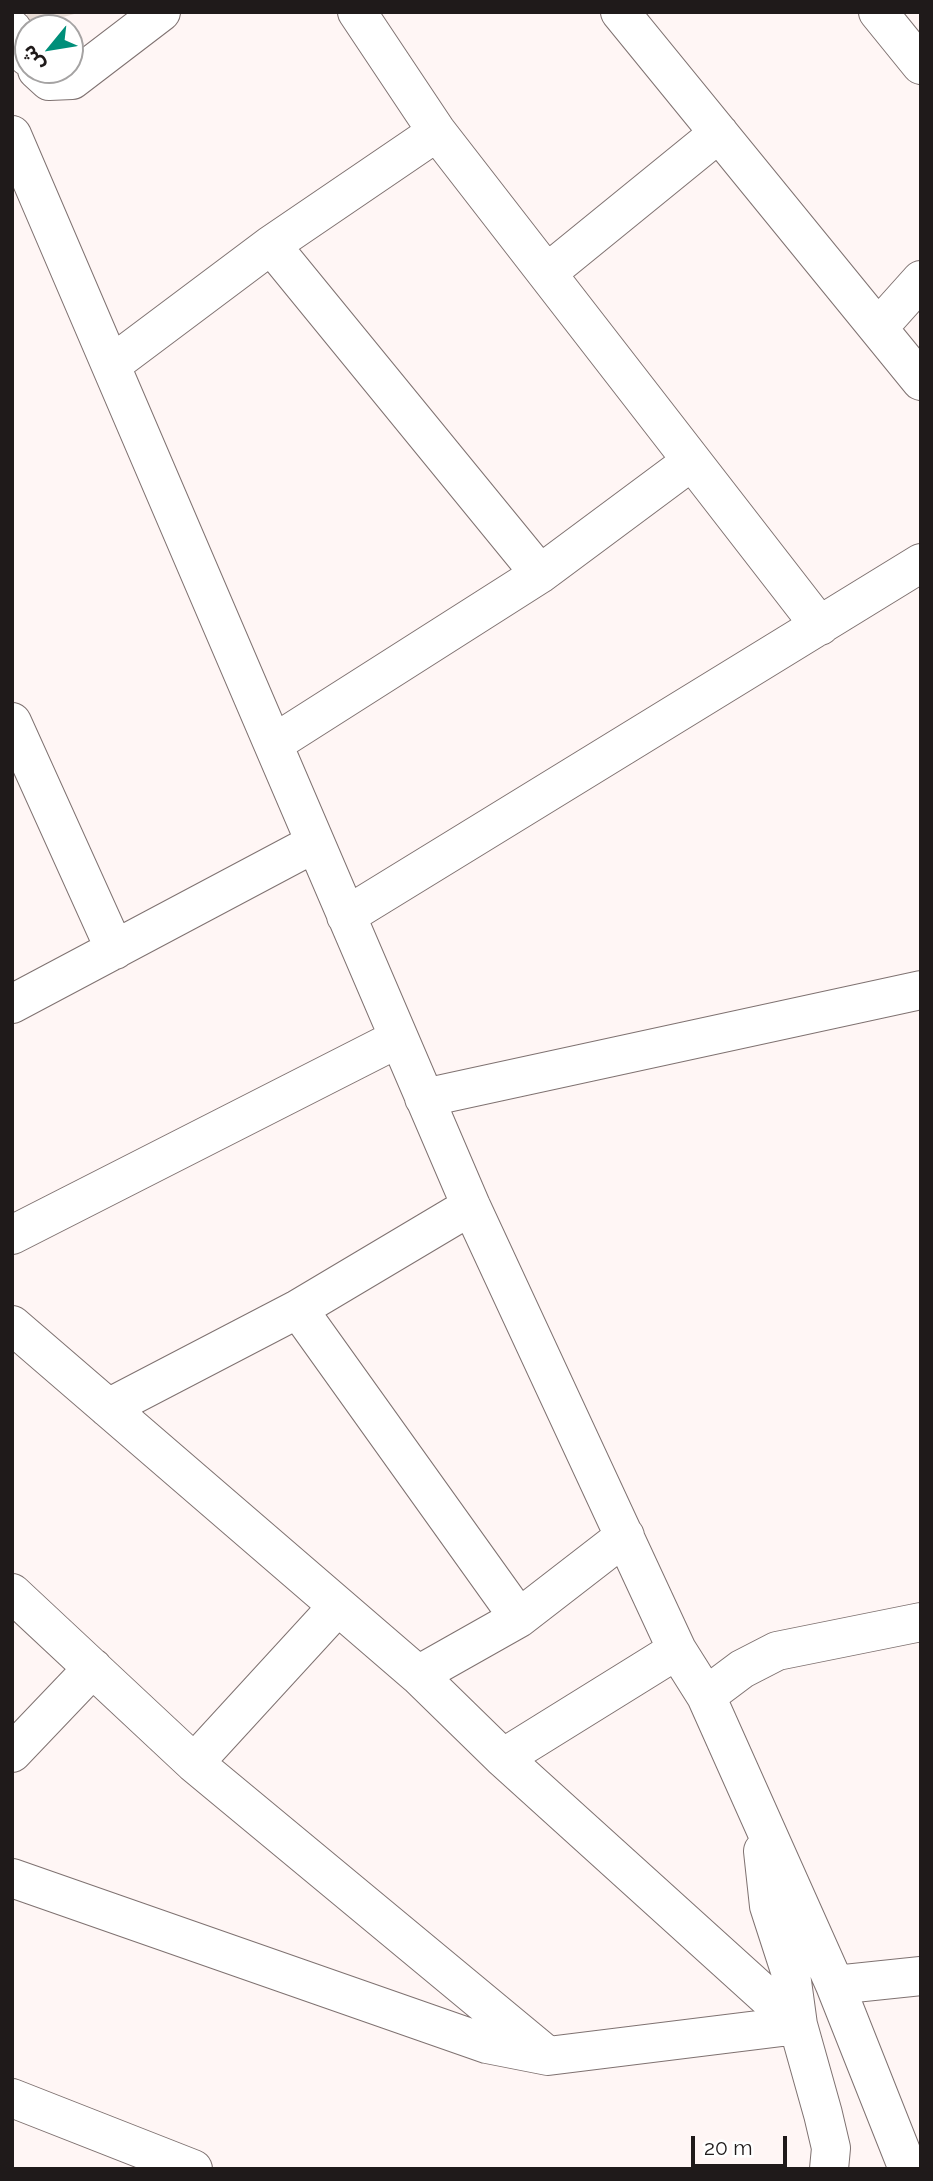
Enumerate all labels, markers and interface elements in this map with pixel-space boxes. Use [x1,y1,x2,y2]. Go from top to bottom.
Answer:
north arrow [14,14,84,84]
text: ش [17,42,49,75]
scale bar [695,2122,791,2166]
text: 20 m [704,2135,752,2160]

